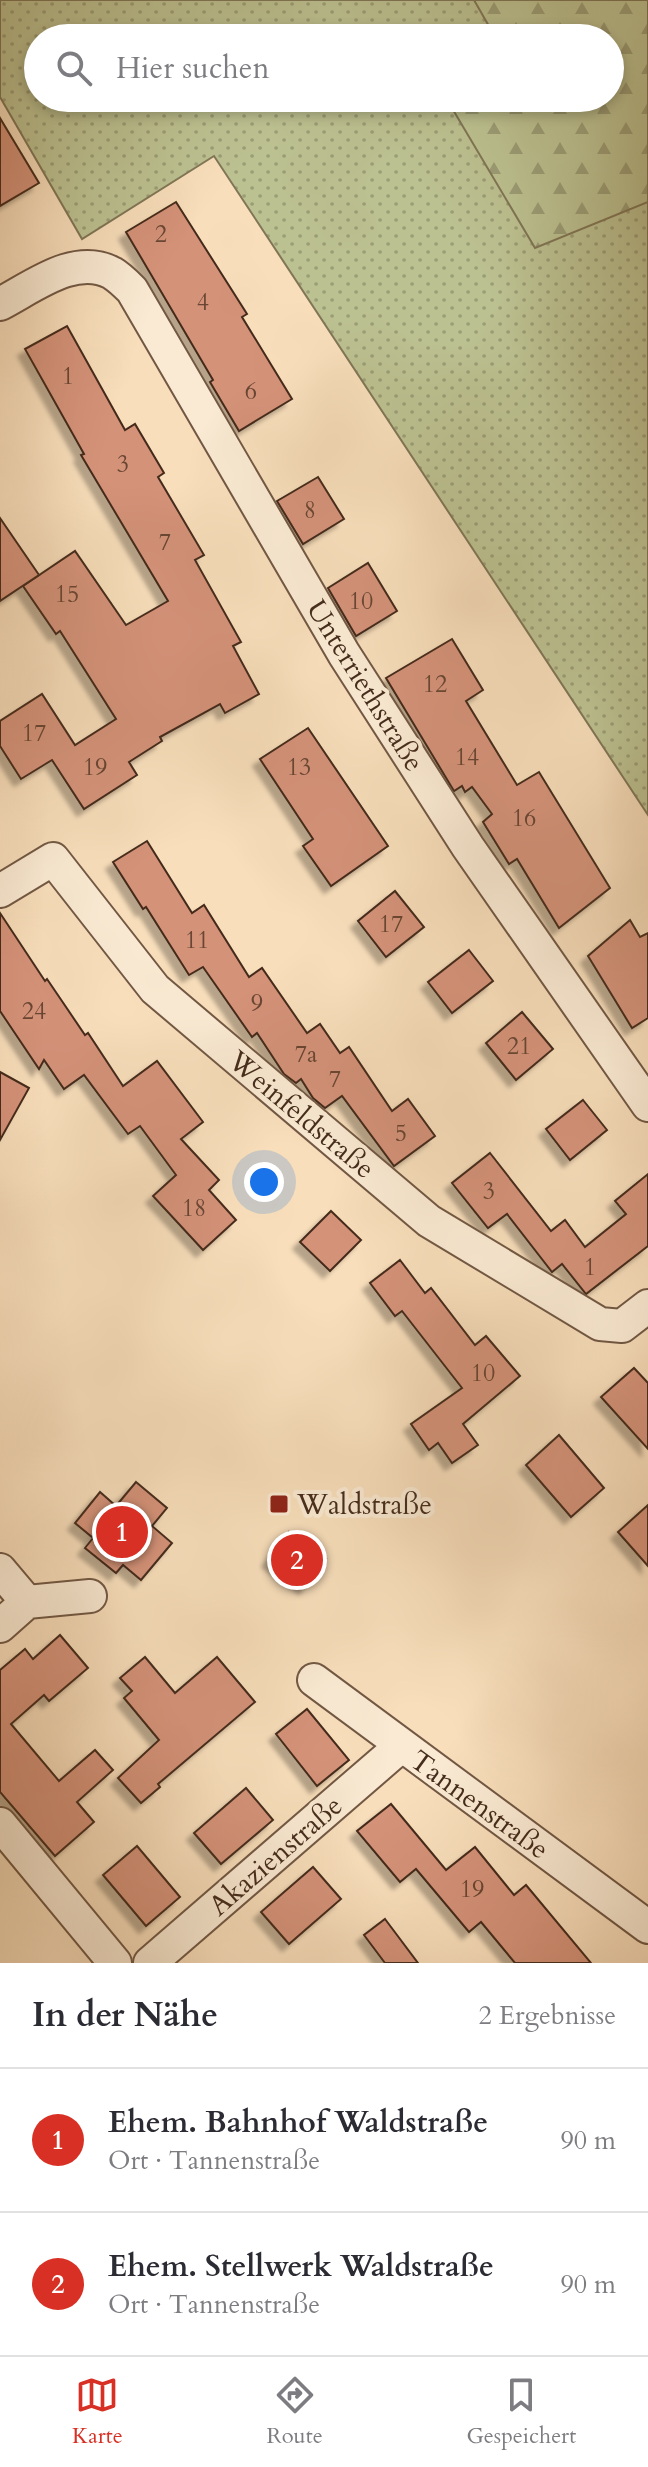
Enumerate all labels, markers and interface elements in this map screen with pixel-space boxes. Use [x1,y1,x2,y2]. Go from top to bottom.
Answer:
search box [24,24,624,112]
icon: search [52,46,96,90]
text: Hier suchen [116,48,269,89]
house number: 2 [155,218,167,251]
house number: 4 [197,286,209,319]
house number: 1 [62,360,74,393]
house number: 6 [245,375,257,408]
house number: 3 [117,448,129,481]
house number: 8 [304,494,316,527]
house number: 7 [159,526,171,559]
house number: 15 [55,578,79,611]
house number: 10 [349,585,373,618]
street label: Unterriethstraße [297,593,433,778]
house number: 12 [423,668,447,701]
house number: 17 [22,717,46,750]
house number: 14 [455,741,479,774]
house number: 19 [83,751,107,784]
house number: 13 [287,751,311,784]
house number: 16 [512,802,536,835]
house number: 17 [379,908,403,941]
house number: 11 [185,924,209,957]
house number: 9 [251,987,263,1020]
house number: 24 [22,995,46,1028]
house number: 21 [507,1030,531,1063]
house number: 7a [295,1038,318,1071]
street label: Weinfeldstraße [219,1042,383,1187]
house number: 7 [329,1063,341,1096]
house number: 5 [395,1117,407,1150]
your location [244,1162,284,1202]
house number: 3 [483,1175,495,1208]
house number: 18 [182,1192,206,1225]
house number: 1 [584,1251,596,1284]
house number: 10 [471,1357,495,1390]
place label: Waldstraße [296,1486,432,1524]
marker: Waldstraße [268,1493,290,1515]
pin: 1 [96,1502,148,1562]
pin: 2 [271,1530,323,1590]
street label: Tannenstraße [402,1742,557,1868]
street label: Akazienstraße [201,1787,351,1925]
house number: 19 [460,1873,484,1906]
text: In der Nähe [32,1992,218,2038]
text: 2 Ergebnisse [479,1998,616,2033]
text: Ehem. Bahnhof Waldstraße [108,2102,488,2143]
text: 1 [51,2123,65,2158]
text: 90 m [560,2123,616,2158]
text: Ort · Tannenstraße [108,2143,320,2178]
text: Ehem. Stellwerk Waldstraße [108,2246,494,2287]
text: 2 [51,2267,65,2302]
text: 90 m [560,2267,616,2302]
text: Ort · Tannenstraße [108,2287,320,2322]
tab: Karte [72,2373,123,2451]
tab: Route [266,2373,323,2451]
tab: Gespeichert [466,2373,576,2451]

